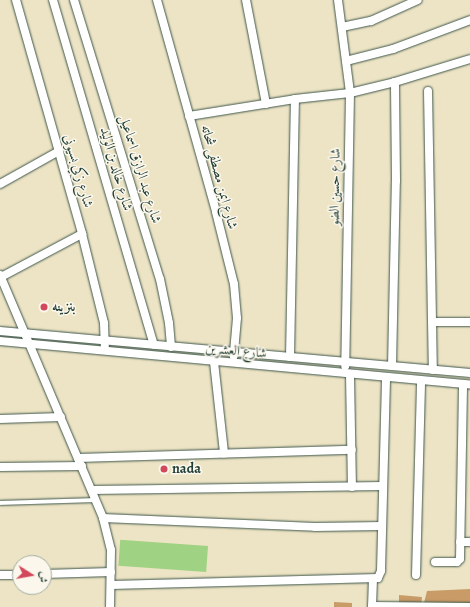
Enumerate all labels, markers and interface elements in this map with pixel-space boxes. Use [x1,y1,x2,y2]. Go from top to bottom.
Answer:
street label: شارع عبد الرازق اسماعيل [115,113,165,225]
street label: شارع ايمن مصطفى شحاته [197,123,241,231]
street label: شارع خالد بن الوليد [96,125,136,213]
street label: شارع زكي بسيونى [60,132,96,210]
street label: شارع حسين الضو [326,148,344,226]
place label: بنزينه [52,299,75,315]
marker: بنزينه [39,302,49,312]
street label: شارع العشرين [204,340,268,362]
place label: nada [172,461,201,477]
marker: nada [159,464,169,474]
north arrow [12,555,52,595]
text: ش [35,570,52,584]

